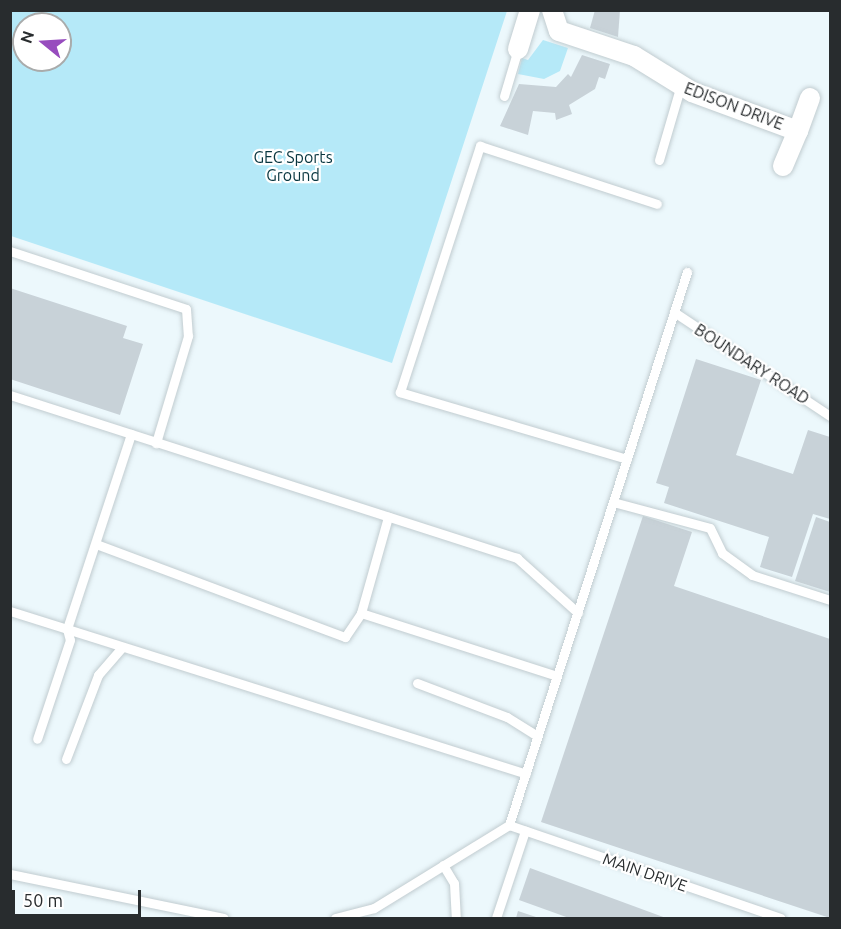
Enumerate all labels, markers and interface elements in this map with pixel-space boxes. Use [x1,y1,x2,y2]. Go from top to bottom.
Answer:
north arrow [12,12,72,72]
text: N [16,29,37,46]
street label: EDISON DRIVE [682,78,786,134]
park label: GEC Sports Ground [253,147,333,185]
street label: BOUNDARY ROAD [691,320,813,408]
street label: MAIN DRIVE [600,849,690,895]
scale bar [15,878,144,916]
text: 50 m [23,890,63,910]

